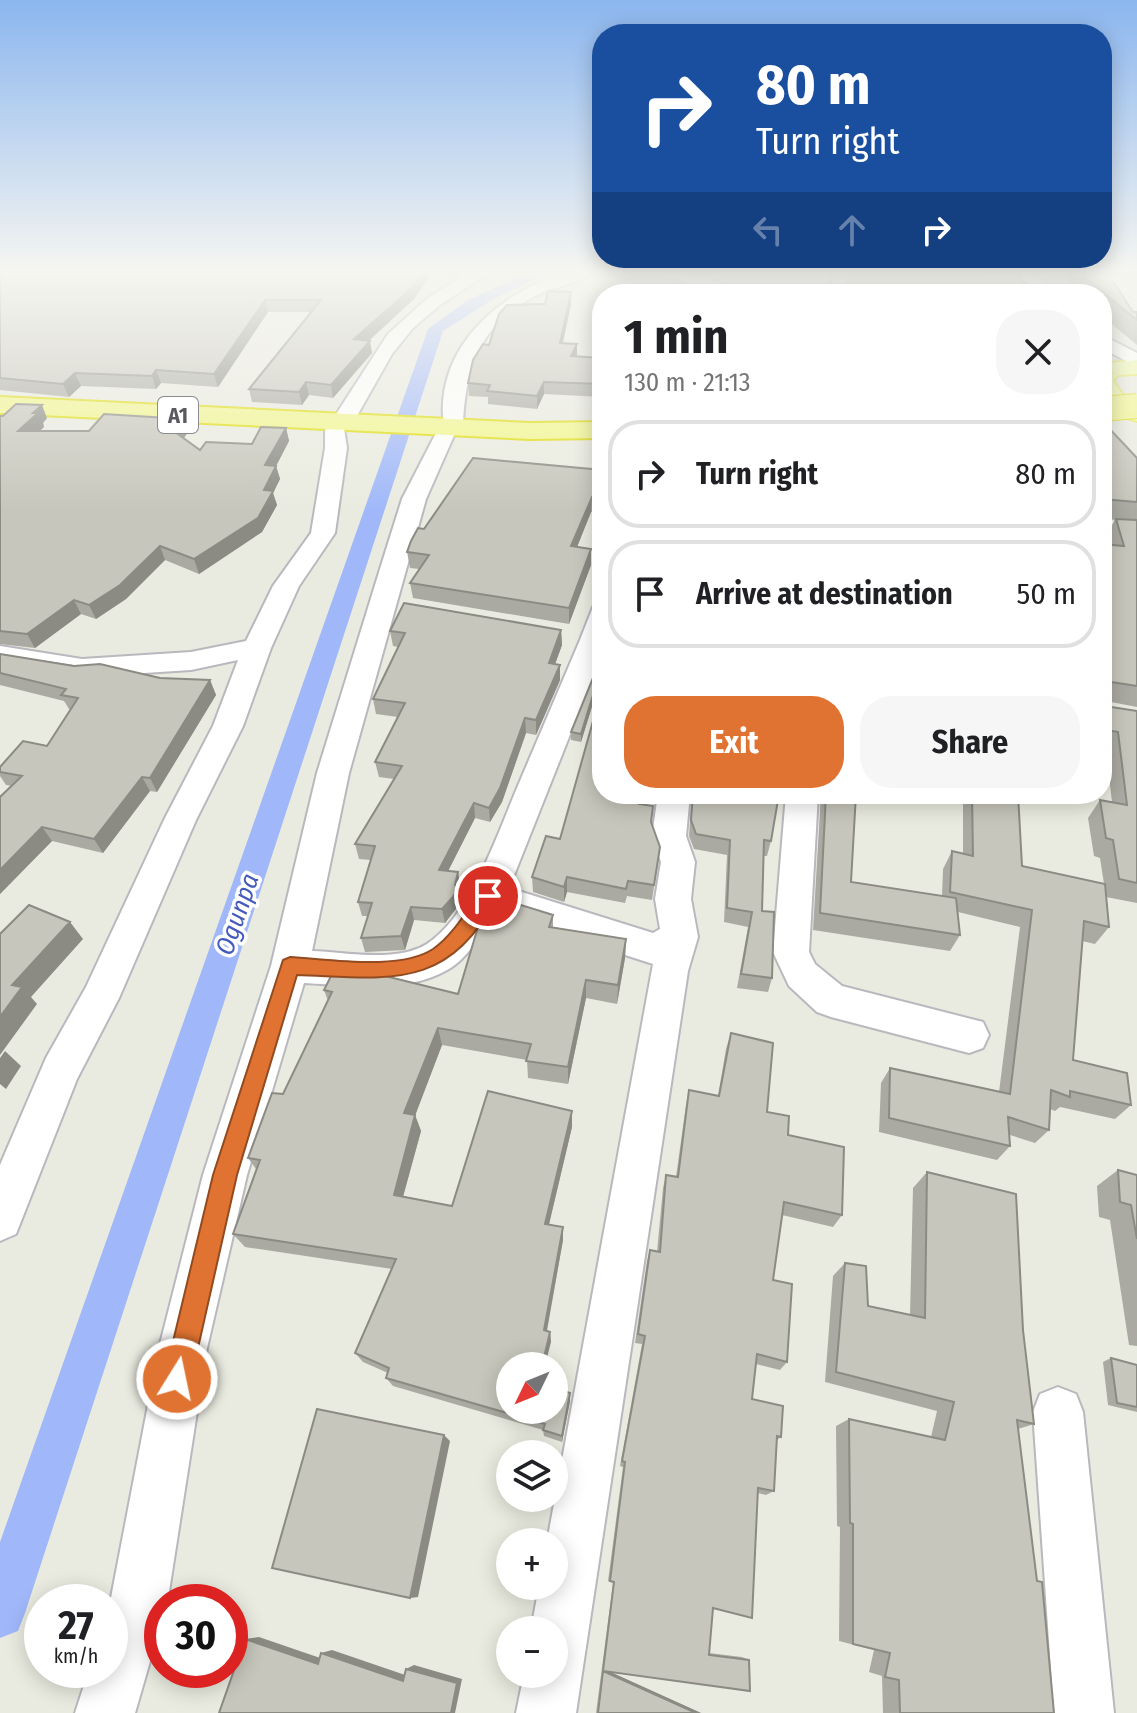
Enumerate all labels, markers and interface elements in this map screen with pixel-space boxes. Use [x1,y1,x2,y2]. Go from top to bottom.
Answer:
text: 80 m [756,52,871,119]
icon: right [624,56,728,160]
text: Turn right [756,120,899,164]
icon: left [746,208,790,252]
icon: ahead [830,208,874,252]
icon: right [914,208,958,252]
text: 1 min [624,308,729,366]
button: close [996,310,1080,394]
text: 130 m · 21:13 [624,367,751,398]
road number: A1 [158,397,198,433]
icon: right [628,452,672,496]
text: Turn right [696,456,818,492]
text: 80 m [1015,456,1076,492]
icon: arrive [628,572,672,616]
text: Arrive at destination [696,576,953,612]
text: 50 m [1016,576,1076,612]
button: Exit [624,696,844,788]
button: Share [860,696,1080,788]
pin [454,862,522,930]
water label: Ogunpa [209,869,266,959]
icon: arrive [466,874,510,918]
position arrow [135,1337,219,1421]
north arrow [496,1352,568,1424]
map controls [496,1352,568,1688]
button: layers [496,1440,568,1512]
button: + [496,1528,568,1600]
speed limit sign: 30 [144,1584,248,1688]
text: 27 [58,1602,94,1650]
button: − [496,1616,568,1688]
text: km/h [54,1644,98,1668]

